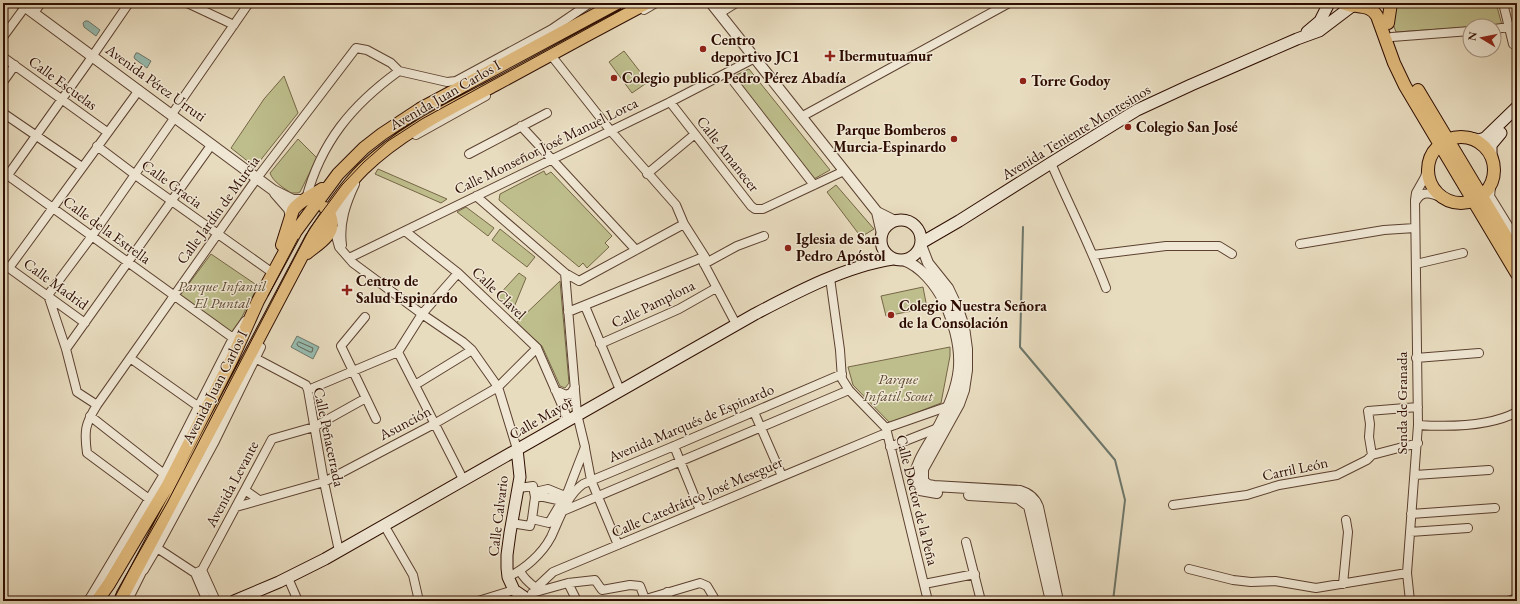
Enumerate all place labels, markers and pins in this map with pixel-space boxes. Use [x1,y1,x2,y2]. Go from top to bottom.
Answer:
place label: Centro deportivo JC1 [711,30,800,66]
marker: Centro deportivo JC1 [698,44,708,54]
place label: Ibermutuamur [839,46,933,65]
marker: Ibermutuamur [824,50,836,62]
place label: Colegio publico Pedro Pérez Abadía [622,68,846,87]
place label: Torre Godoy [1031,71,1111,90]
marker: Colegio publico Pedro Pérez Abadía [609,73,619,83]
marker: Torre Godoy [1018,76,1028,86]
place label: Colegio San José [1136,117,1238,136]
place label: Parque Bomberos Murcia-Espinardo [833,120,946,156]
marker: Colegio San José [1123,122,1133,132]
marker: Parque Bomberos Murcia-Espinardo [949,134,959,144]
place label: Iglesia de San Pedro Apóstol [796,229,886,265]
marker: Iglesia de San Pedro Apóstol [783,243,793,253]
place label: Centro de Salud Espinardo [356,271,458,307]
marker: Centro de Salud Espinardo [341,284,353,296]
place label: Colegio Nuestra Señora de la Consolación [899,296,1047,332]
marker: Colegio Nuestra Señora de la Consolación [886,310,896,320]

